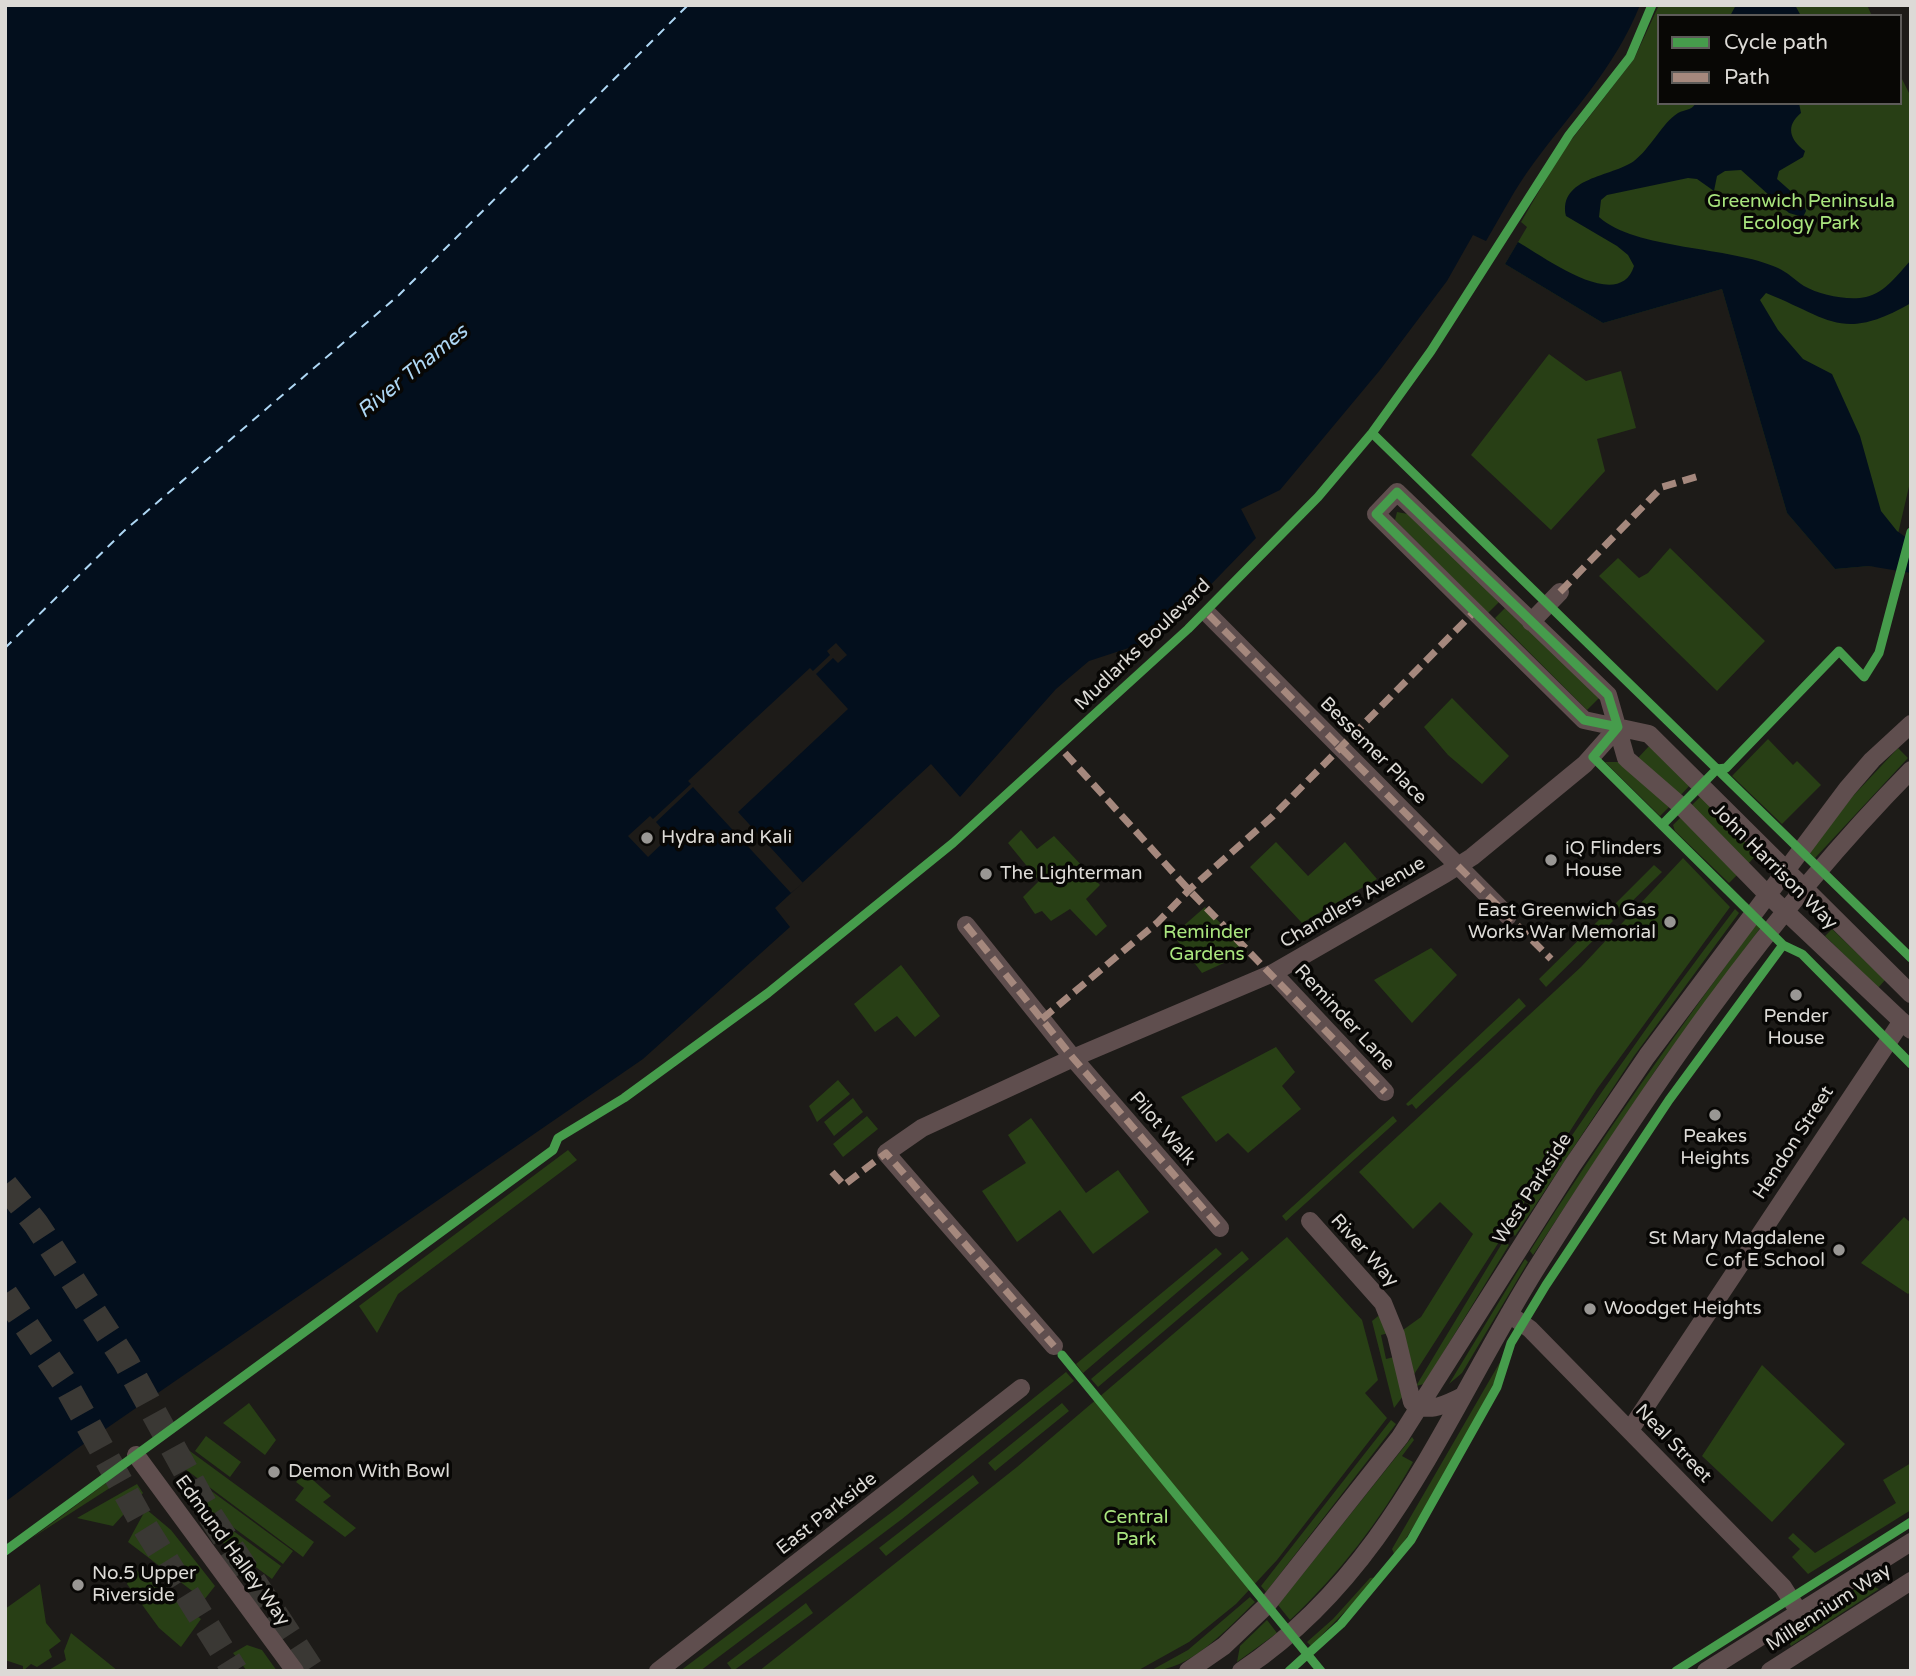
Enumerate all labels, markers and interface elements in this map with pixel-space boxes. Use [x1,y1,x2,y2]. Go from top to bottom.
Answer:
legend [1657,14,1902,105]
text: Cycle path [1724,30,1828,55]
text: Path [1724,65,1770,90]
park label: Greenwich Peninsula Ecology Park [1707,191,1895,235]
water label: River Thames [353,320,473,424]
street label: Mudlarks Boulevard [1070,574,1216,716]
street label: Bessemer Place [1315,693,1431,809]
street label: John Harrison Way [1706,799,1842,935]
place label: Hydra and Kali [661,827,792,849]
marker: Hydra and Kali [639,830,655,846]
place label: iQ Flinders House [1565,838,1662,882]
street label: Chandlers Avenue [1276,852,1430,954]
marker: iQ Flinders House [1543,852,1559,868]
place label: The Lighterman [1000,863,1143,885]
marker: The Lighterman [978,866,994,882]
place label: East Greenwich Gas Works War Memorial [1468,900,1656,944]
marker: East Greenwich Gas Works War Memorial [1662,914,1678,930]
park label: Reminder Gardens [1163,922,1251,966]
street label: Reminder Lane [1289,960,1399,1076]
marker: Pender House [1788,987,1804,1003]
place label: Pender House [1764,1006,1828,1050]
street label: Hendon Street [1749,1082,1839,1204]
street label: Pilot Walk [1124,1088,1200,1170]
marker: Peakes Heights [1707,1107,1723,1123]
place label: Peakes Heights [1680,1126,1750,1170]
street label: West Parkside [1489,1129,1577,1249]
street label: River Way [1325,1210,1403,1292]
place label: St Mary Magdalene C of E School [1649,1228,1825,1272]
marker: St Mary Magdalene C of E School [1831,1242,1847,1258]
place label: Woodget Heights [1604,1298,1762,1320]
marker: Woodget Heights [1582,1301,1598,1317]
street label: Neal Street [1630,1400,1716,1488]
place label: Demon With Bowl [288,1461,450,1483]
marker: Demon With Bowl [266,1464,282,1480]
street label: East Parkside [772,1468,882,1560]
street label: Edmund Halley Way [170,1471,294,1631]
park label: Central Park [1104,1507,1168,1551]
street label: Millennium Way [1762,1559,1896,1657]
place label: No.5 Upper Riverside [92,1563,196,1607]
marker: No.5 Upper Riverside [70,1577,86,1593]

